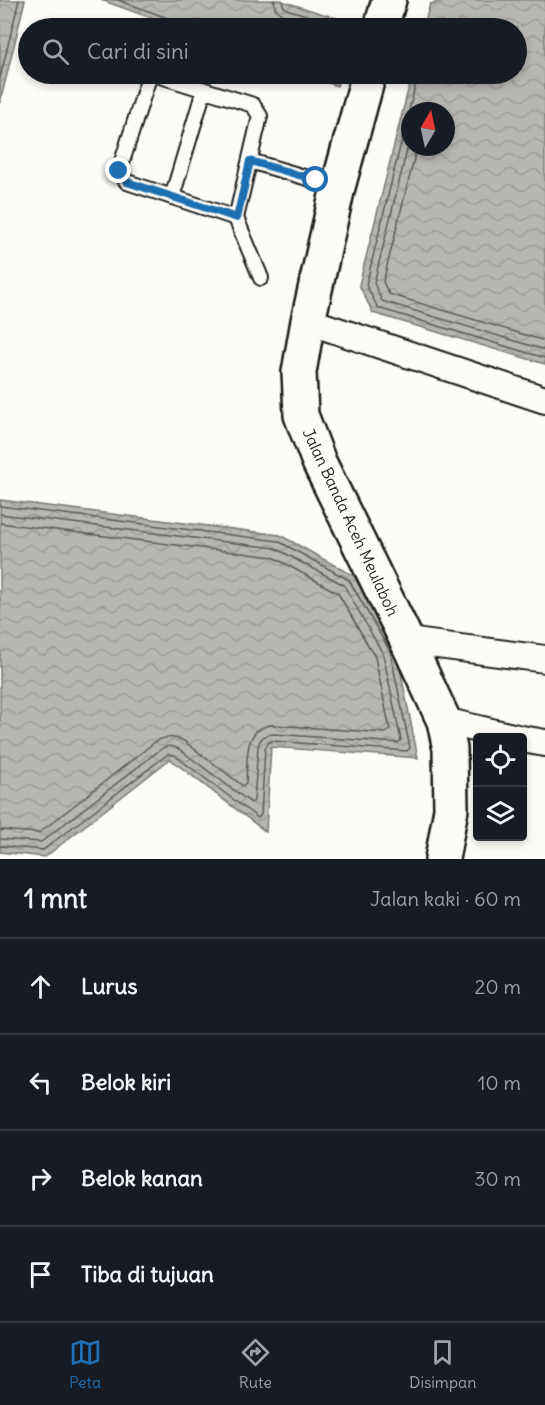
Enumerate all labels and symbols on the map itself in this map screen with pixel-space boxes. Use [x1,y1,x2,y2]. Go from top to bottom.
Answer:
north arrow [401,102,455,156]
route end [105,157,131,183]
route start [302,166,328,192]
street label: Jalan Banda Aceh Meulaboh [299,425,403,619]

